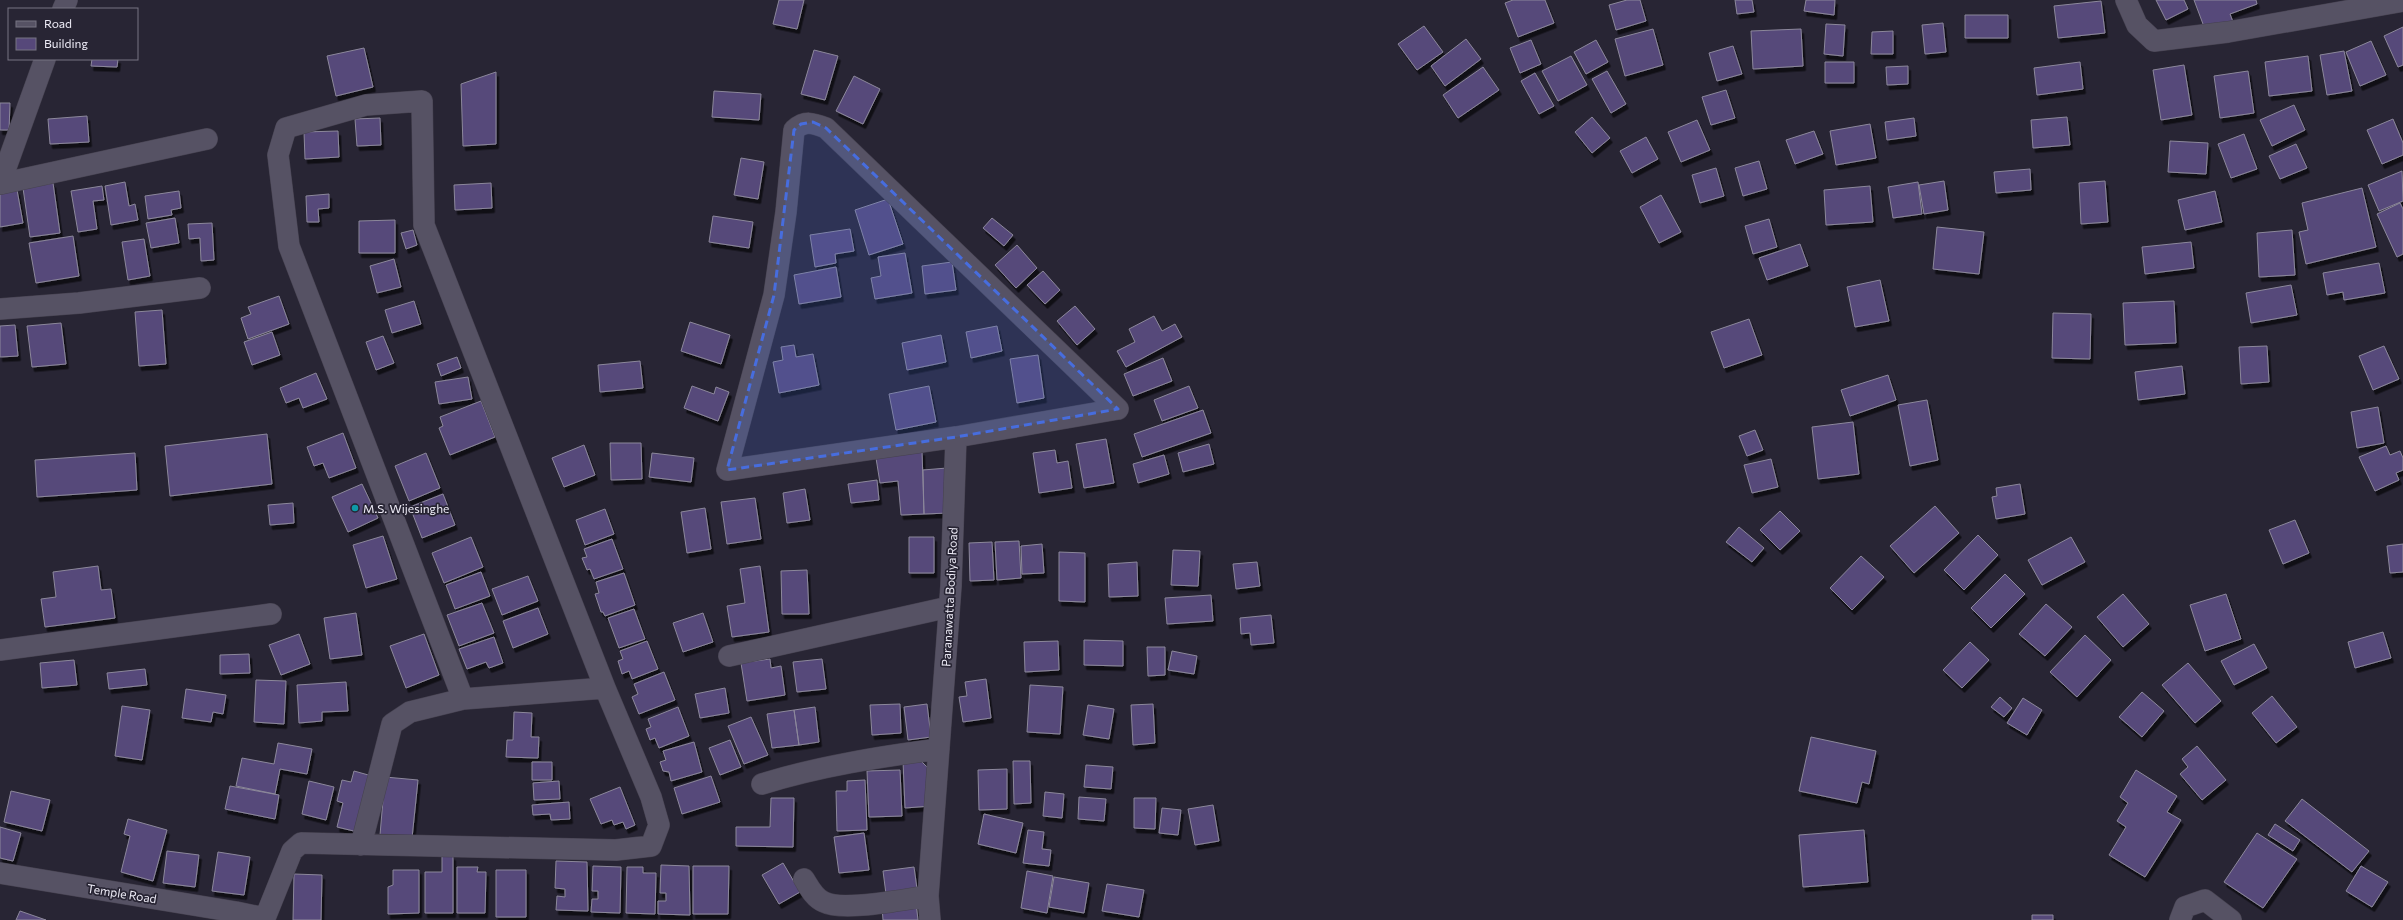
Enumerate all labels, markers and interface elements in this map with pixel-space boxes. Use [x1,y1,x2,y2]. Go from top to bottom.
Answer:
legend [8,8,138,60]
text: Road [44,16,72,30]
text: Building [44,36,88,50]
place label: M.S. Wijesinghe [363,501,449,515]
marker: M.S. Wijesinghe [350,503,360,513]
street label: Paranawatta Bodiya Road [938,527,960,667]
street label: Temple Road [86,881,158,905]

